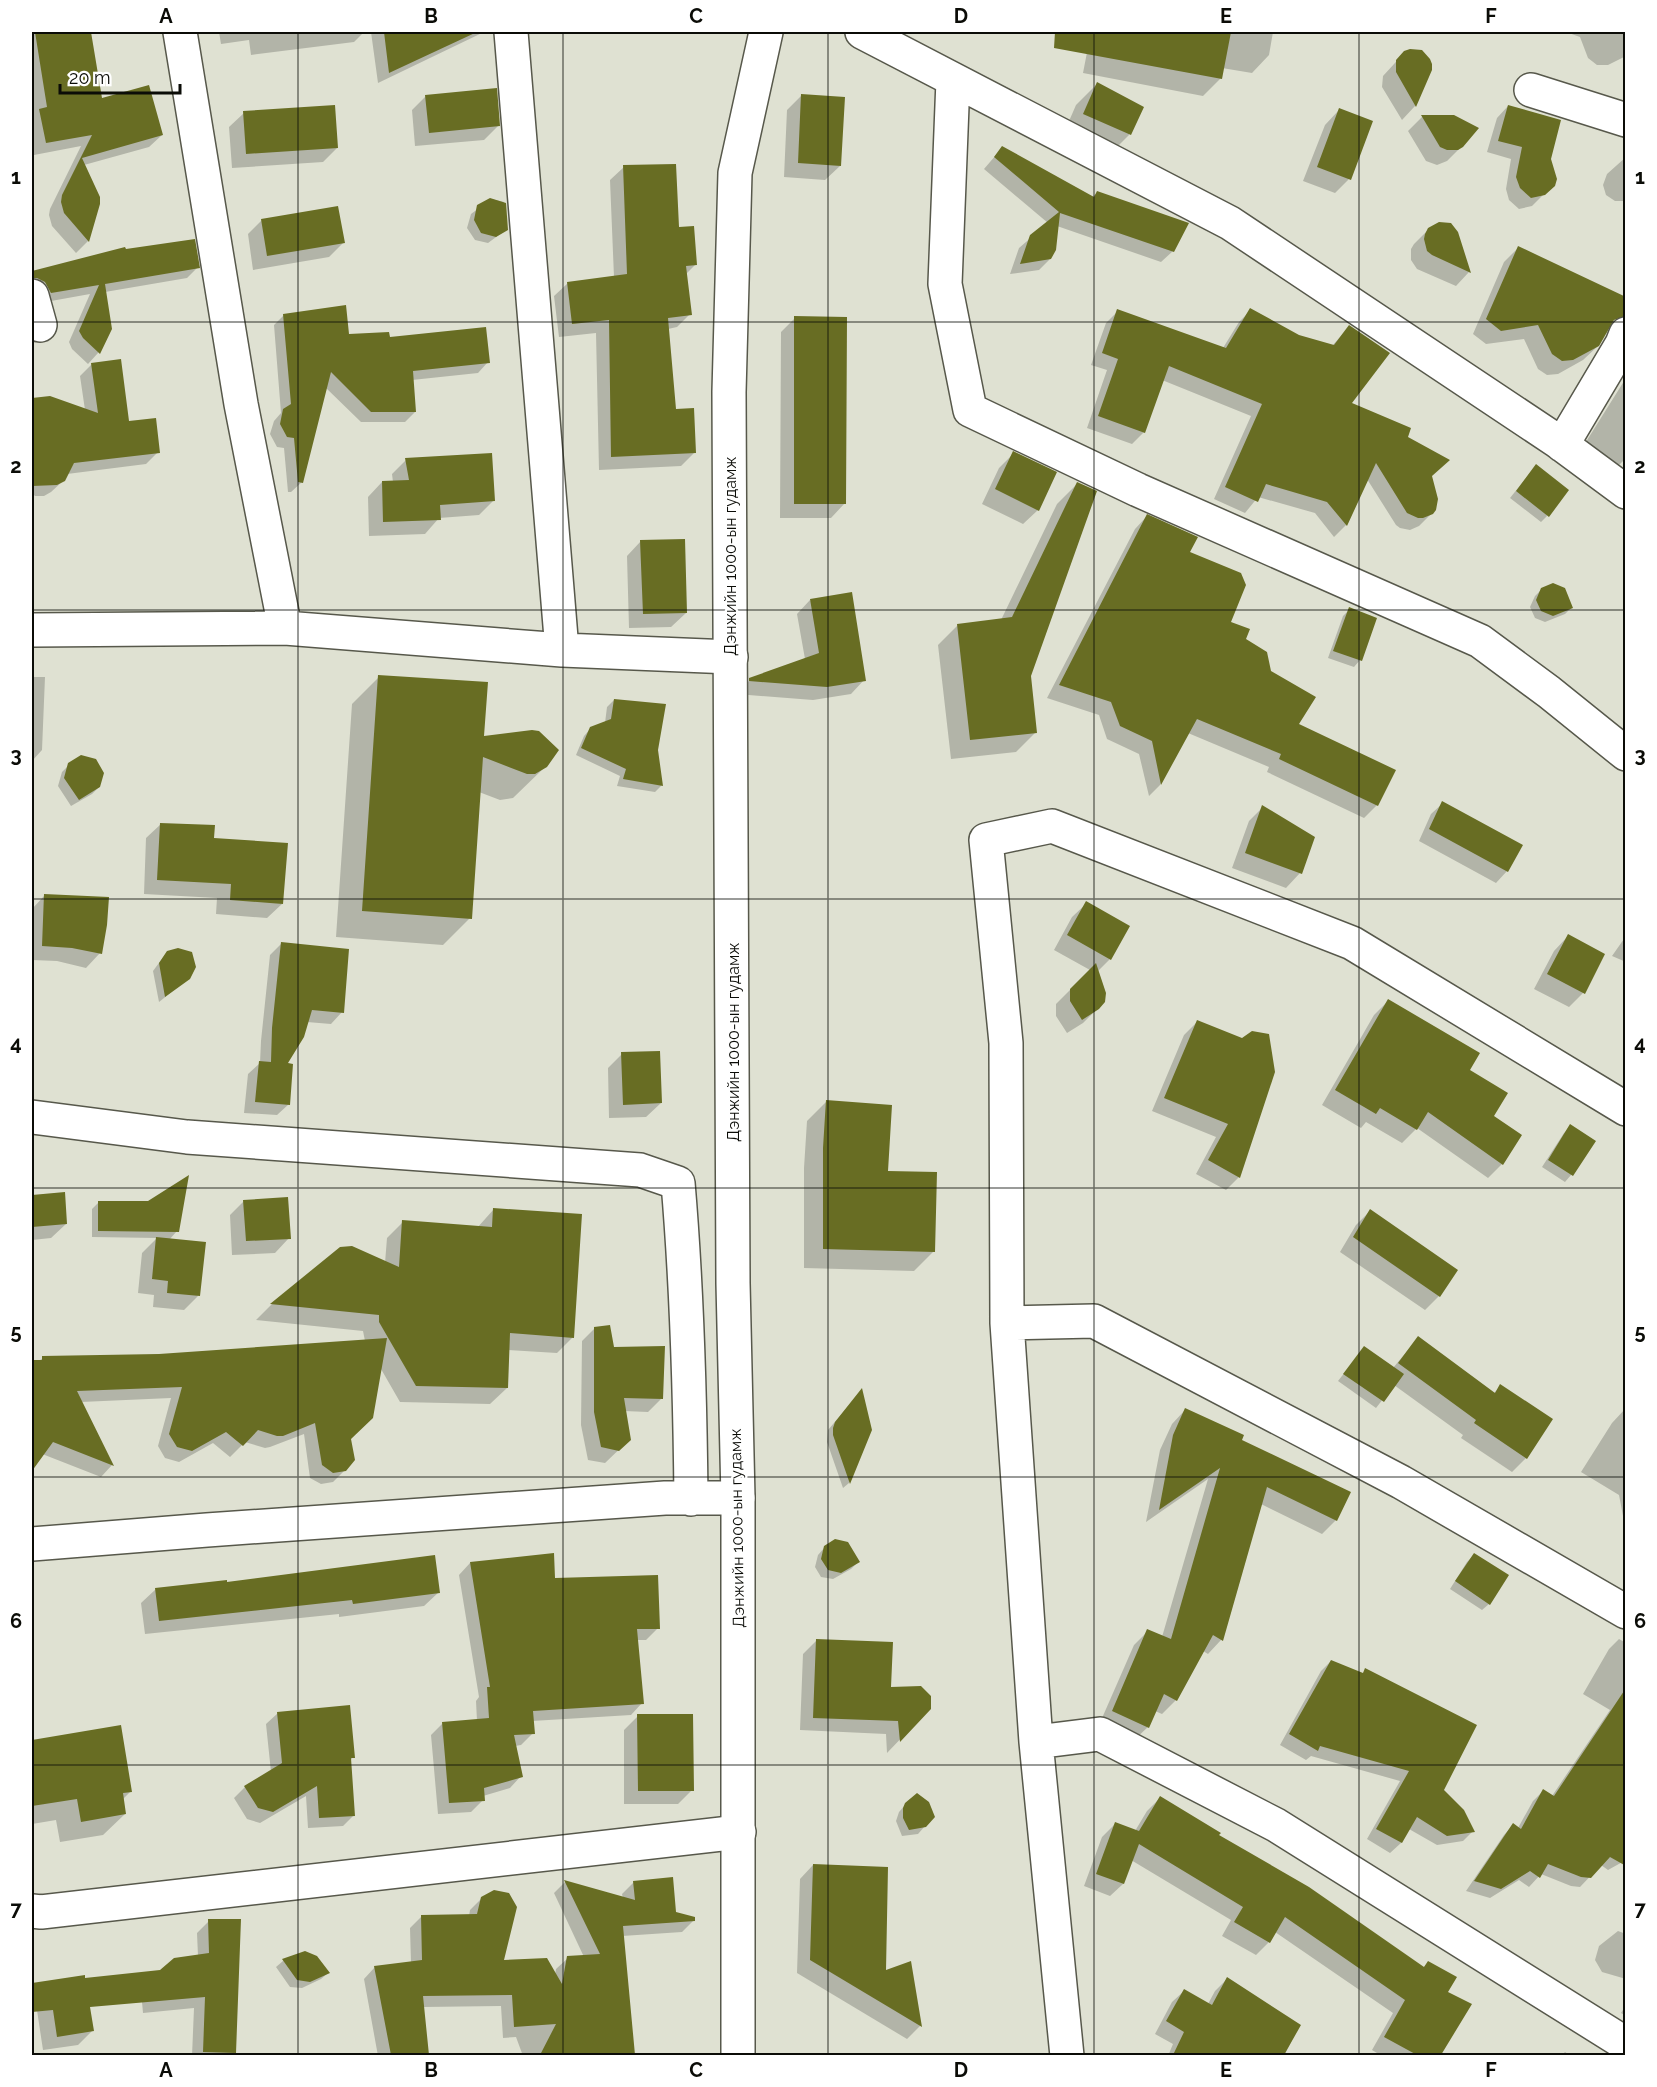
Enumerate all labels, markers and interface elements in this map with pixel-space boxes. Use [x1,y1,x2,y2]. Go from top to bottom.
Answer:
text: A [159,4,173,28]
text: B [424,4,438,28]
text: C [689,4,703,28]
text: D [954,4,968,28]
text: E [1220,4,1232,28]
text: F [1485,4,1497,28]
scale bar [60,57,180,95]
text: 20 m [69,67,111,88]
text: 1 [11,165,21,189]
text: 1 [1635,165,1645,189]
text: 2 [10,454,22,478]
text: 2 [1634,454,1646,478]
street label: Дэнжийн 1000-ын гудамж [721,456,740,656]
text: 3 [10,743,22,767]
text: 3 [1634,743,1646,767]
street label: Дэнжийн 1000-ын гудамж [724,942,743,1142]
text: 4 [10,1031,22,1055]
text: 4 [1634,1031,1646,1055]
text: 5 [10,1320,22,1344]
text: 5 [1634,1320,1646,1344]
street label: Дэнжийн 1000-ын гудамж [726,1428,748,1628]
text: 6 [10,1609,22,1633]
text: 6 [1634,1609,1646,1633]
text: 7 [10,1897,22,1921]
text: 7 [1634,1897,1646,1921]
text: A [159,2058,173,2082]
text: B [424,2058,438,2082]
text: C [689,2058,703,2082]
text: D [954,2058,968,2082]
text: E [1220,2058,1232,2082]
text: F [1485,2058,1497,2082]

